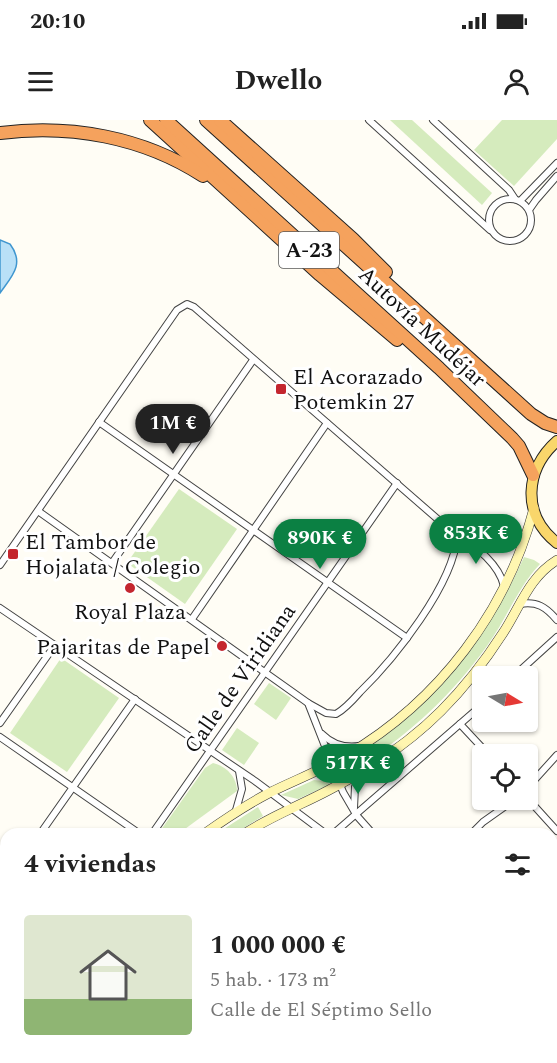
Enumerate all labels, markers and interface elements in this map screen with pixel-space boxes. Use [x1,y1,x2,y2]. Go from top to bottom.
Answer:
text: 20:10 [30,5,85,38]
text: Dwello [235,60,322,102]
icon: menu [24,65,57,98]
icon: person [500,65,533,98]
road number: A-23 [279,232,339,268]
street label: Autovía Mudéjar [351,259,494,395]
place label: El Acorazado Potemkin 27 [293,361,423,419]
marker: El Acorazado Potemkin 27 [274,382,288,396]
pin: 1M € [137,404,209,455]
text: 1M € [149,408,197,438]
pin: 853K € [427,514,525,565]
text: 853K € [443,518,509,548]
pin: 890K € [271,519,369,570]
text: 890K € [287,523,353,553]
place label: El Tambor de Hojalata / Colegio [25,526,200,584]
marker: El Tambor de Hojalata / Colegio [6,547,20,561]
marker: Royal Plaza [123,581,137,595]
place label: Royal Plaza [74,596,186,629]
street label: Calle de Viridiana [176,597,304,761]
place label: Pajaritas de Papel [36,631,210,664]
marker: Pajaritas de Papel [215,639,229,653]
north arrow [472,666,538,732]
map controls [472,666,538,810]
pin: 517K € [309,744,407,795]
button: locate [472,744,538,810]
text: 517K € [325,748,391,778]
text: 4 viviendas [24,844,157,884]
icon: filters [501,848,534,881]
text: 1 000 000 € [210,925,346,965]
icon: home [72,939,144,1011]
text: 5 hab. · 173 m² [210,965,336,995]
text: Calle de El Séptimo Sello [210,995,432,1025]

